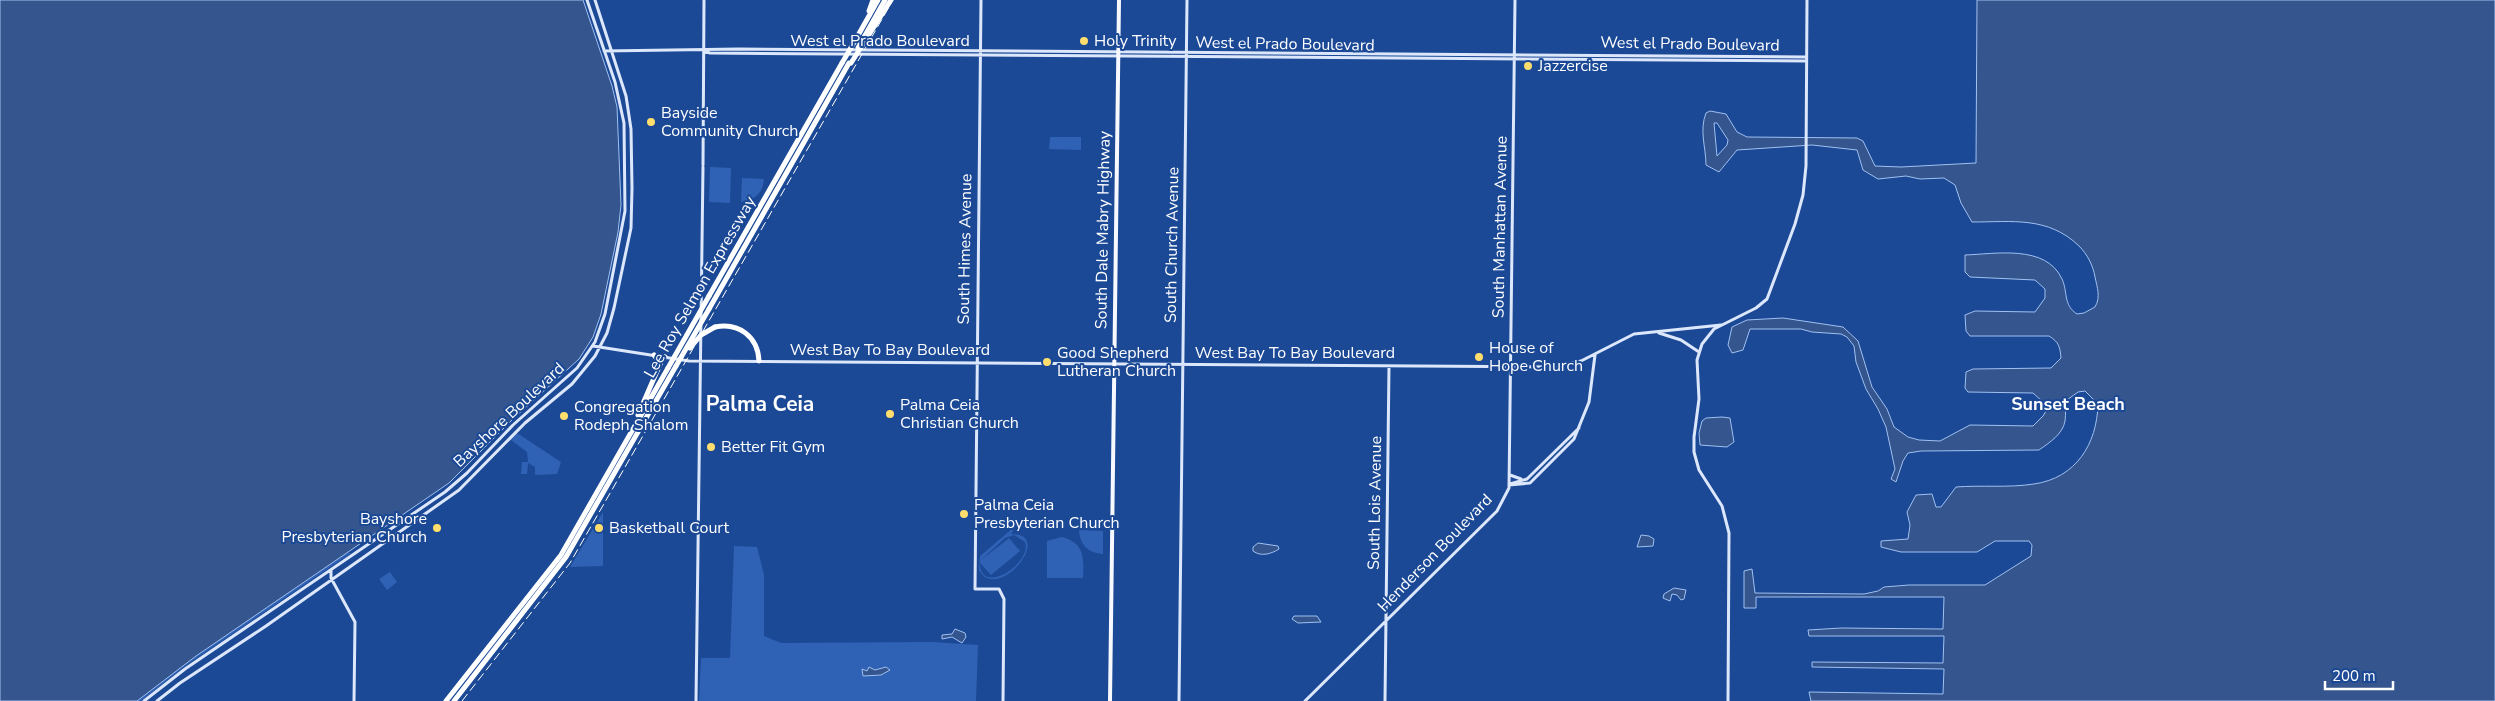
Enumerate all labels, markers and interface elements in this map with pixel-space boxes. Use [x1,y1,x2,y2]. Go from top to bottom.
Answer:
street label: West el Prado Boulevard [790,30,970,52]
place label: Holy Trinity [1094,30,1177,52]
street label: West el Prado Boulevard [1195,31,1375,57]
street label: West el Prado Boulevard [1600,31,1780,57]
marker: Holy Trinity [1078,35,1090,47]
place label: Jazzercise [1537,55,1608,77]
marker: Jazzercise [1522,60,1534,72]
place label: Bayside Community Church [661,102,798,142]
marker: Bayside Community Church [645,116,657,128]
street label: South Dale Mabry Highway [1090,130,1116,329]
street label: South Manhattan Avenue [1487,136,1513,318]
street label: South Church Avenue [1160,167,1184,323]
street label: South Himes Avenue [953,173,977,325]
street label: Lee Roy Selmon Expressway [639,191,762,382]
place label: House of Hope Church [1489,337,1583,377]
street label: West Bay To Bay Boulevard [790,339,990,361]
place label: Good Shepherd Lutheran Church [1057,342,1176,382]
street label: West Bay To Bay Boulevard [1195,342,1395,364]
marker: House of Hope Church [1473,351,1485,363]
marker: Good Shepherd Lutheran Church [1041,356,1053,368]
street label: Bayshore Boulevard [449,358,569,472]
district label: Palma Ceia [706,390,814,418]
district label: Sunset Beach [2011,392,2125,416]
place label: Palma Ceia Christian Church [900,394,1019,434]
place label: Congregation Rodeph Shalom [574,396,688,436]
marker: Palma Ceia Christian Church [884,408,896,420]
marker: Congregation Rodeph Shalom [558,410,570,422]
place label: Better Fit Gym [721,436,825,458]
street label: South Lois Avenue [1363,436,1387,570]
marker: Better Fit Gym [705,441,717,453]
street label: Henderson Boulevard [1373,489,1497,617]
place label: Palma Ceia Presbyterian Church [974,494,1120,534]
place label: Bayshore Presbyterian Church [282,508,427,548]
marker: Palma Ceia Presbyterian Church [958,508,970,520]
place label: Basketball Court [609,517,730,539]
marker: Bayshore Presbyterian Church [431,522,443,534]
marker: Basketball Court [593,522,605,534]
scale bar [2325,658,2392,690]
text: 200 m [2332,666,2376,686]

